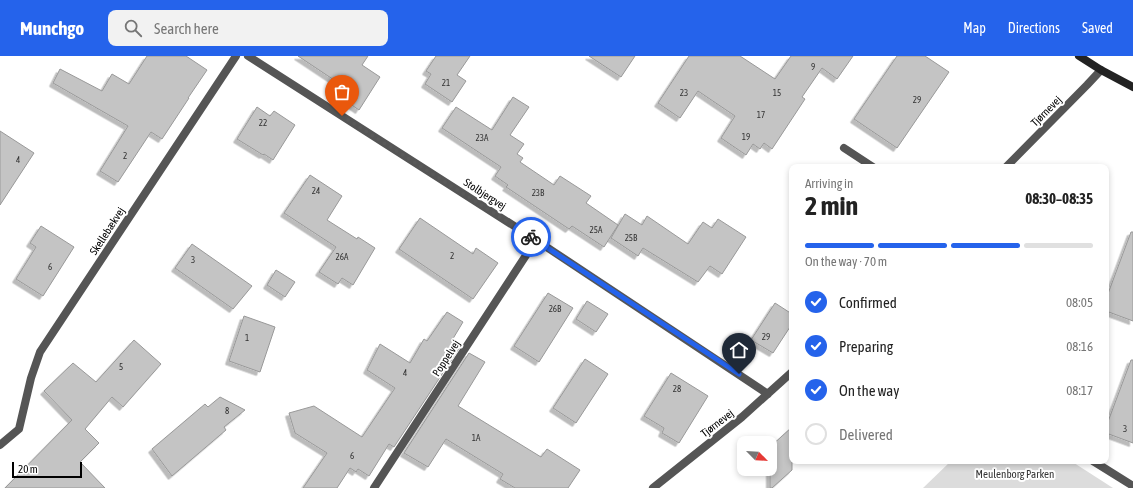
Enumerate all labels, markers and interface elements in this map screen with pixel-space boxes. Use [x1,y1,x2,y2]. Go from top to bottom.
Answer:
search box [108,10,388,46]
text: Munchgo [20,17,84,39]
icon: search [122,17,144,39]
text: Search here [154,20,219,37]
text: Map [963,20,986,36]
text: Directions [1008,20,1060,36]
text: Saved [1082,20,1113,36]
house number: 9 [811,62,815,72]
pin [325,75,359,116]
house number: 21 [442,78,450,88]
icon: bag [331,81,353,103]
house number: 23 [680,88,688,98]
house number: 15 [773,88,781,98]
street label: Tjørnevej [1028,93,1064,129]
house number: 29 [913,95,921,105]
house number: 17 [757,110,765,120]
house number: 22 [259,118,267,128]
house number: 19 [742,132,750,142]
house number: 23A [476,133,489,143]
house number: 2 [123,151,127,161]
house number: 4 [16,155,20,165]
street label: Stolbjergvej [462,176,508,212]
text: Arriving in [805,176,853,191]
house number: 24 [312,186,320,196]
house number: 23B [532,188,545,198]
text: 08:30–08:35 [1025,190,1093,207]
text: 2 min [805,191,858,221]
street label: Skellebækvej [87,205,127,257]
courier [511,217,551,257]
house number: 25A [590,225,603,235]
icon: bike [520,226,542,248]
house number: 25B [625,233,638,243]
house number: 2 [450,251,454,261]
house number: 26A [336,252,349,262]
text: On the way · 70 m [805,254,887,269]
house number: 3 [191,255,195,265]
house number: 6 [48,262,52,272]
icon: check [805,291,827,313]
text: Confirmed [839,294,897,311]
text: 08:05 [1066,295,1093,310]
house number: 26B [549,304,562,314]
house number: 29 [762,332,770,342]
house number: 1 [245,333,249,343]
pin [722,333,756,374]
icon: check [805,335,827,357]
street label: Poppelvej [430,338,462,378]
text: Preparing [839,338,893,355]
icon: home [728,339,750,361]
text: 08:16 [1066,339,1093,354]
house number: 5 [119,362,123,372]
house number: 4 [403,368,407,378]
icon: check [805,379,827,401]
text: On the way [839,382,900,399]
text: 08:17 [1066,383,1093,398]
house number: 28 [673,384,681,394]
house number: 8 [225,406,229,416]
street label: Tjørnevej [698,407,736,439]
house number: 3 [1123,424,1127,434]
text: Delivered [839,426,893,443]
house number: 1A [472,433,481,443]
north arrow [737,436,777,476]
map controls [737,436,777,476]
house number: 6 [350,451,354,461]
scale bar [12,460,82,479]
text: 20 m [18,463,38,475]
park label: Meulenborg Parken [976,468,1054,480]

